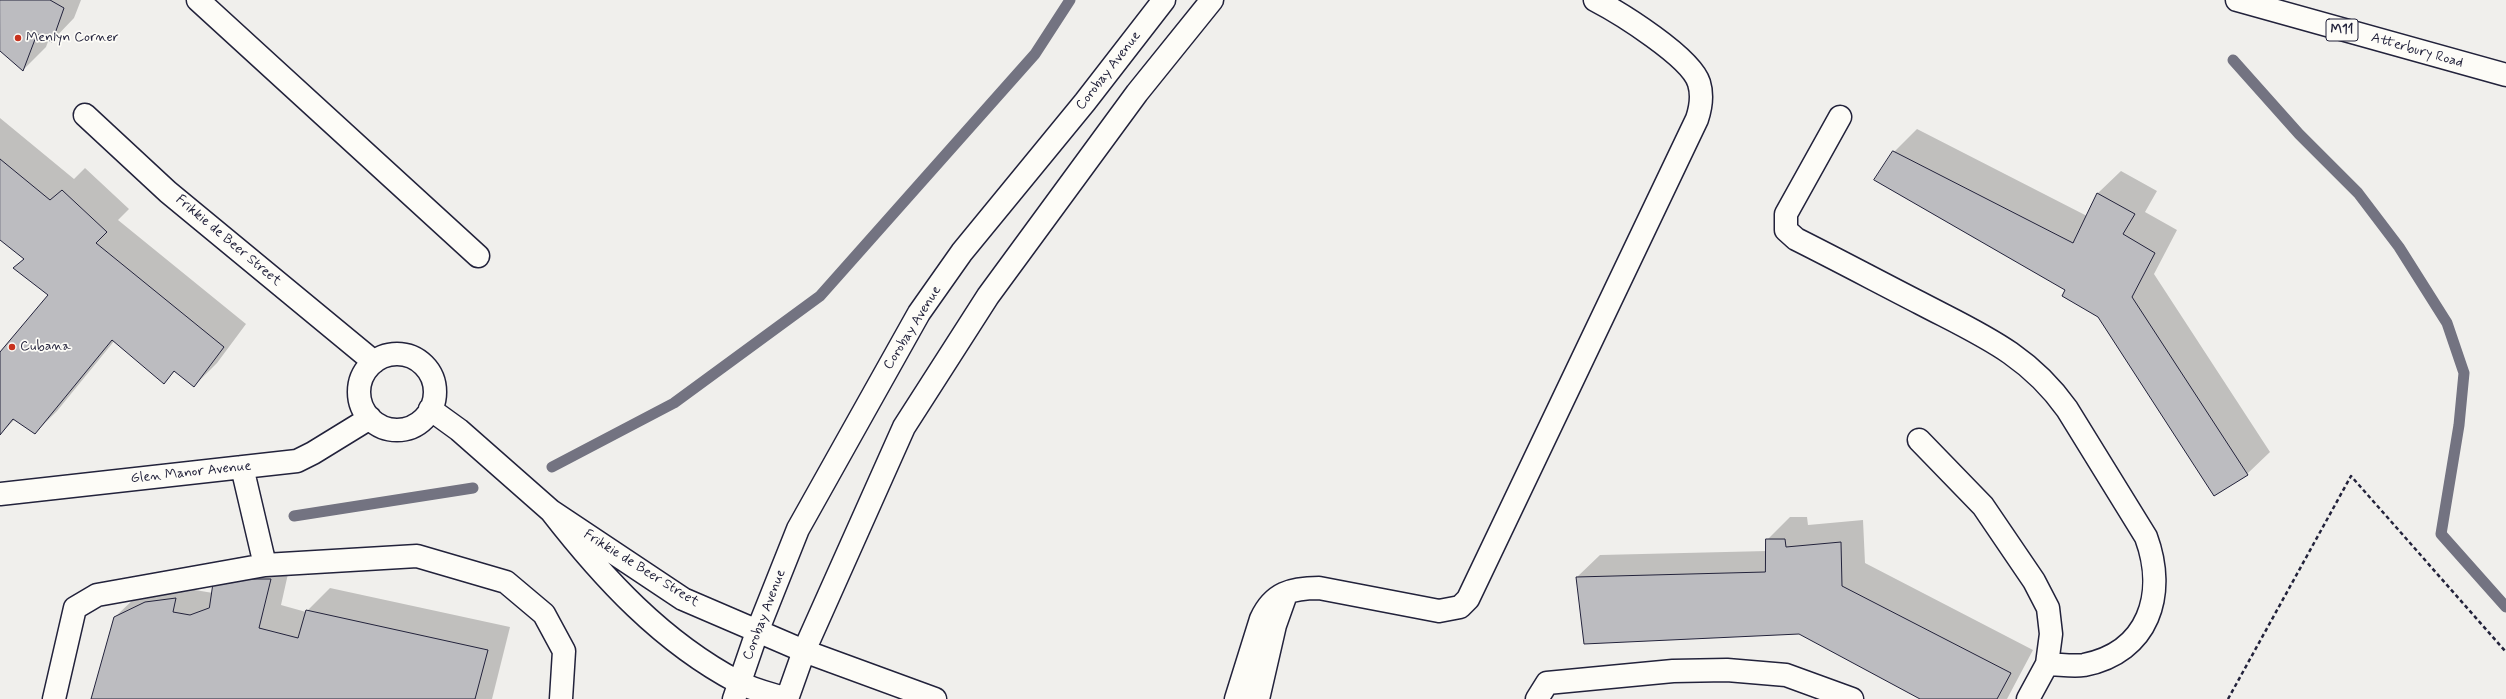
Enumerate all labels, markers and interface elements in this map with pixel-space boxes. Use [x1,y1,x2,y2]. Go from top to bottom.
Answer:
road number: M11 [2326,19,2358,41]
street label: Corobay Avenue [1073,28,1145,114]
place label: Menlyn Corner [26,30,119,46]
street label: Atterbury Road [2369,30,2465,72]
marker: Menlyn Corner [13,33,23,43]
street label: Frikkie de Beer Street [172,192,284,290]
street label: Corobay Avenue [880,283,946,373]
place label: Cubana [20,339,71,355]
marker: Cubana [7,342,17,352]
street label: Glen Manor Avenue [130,458,252,488]
street label: Frikkie de Beer Street [580,527,702,611]
street label: Corobay Avenue [740,567,790,663]

